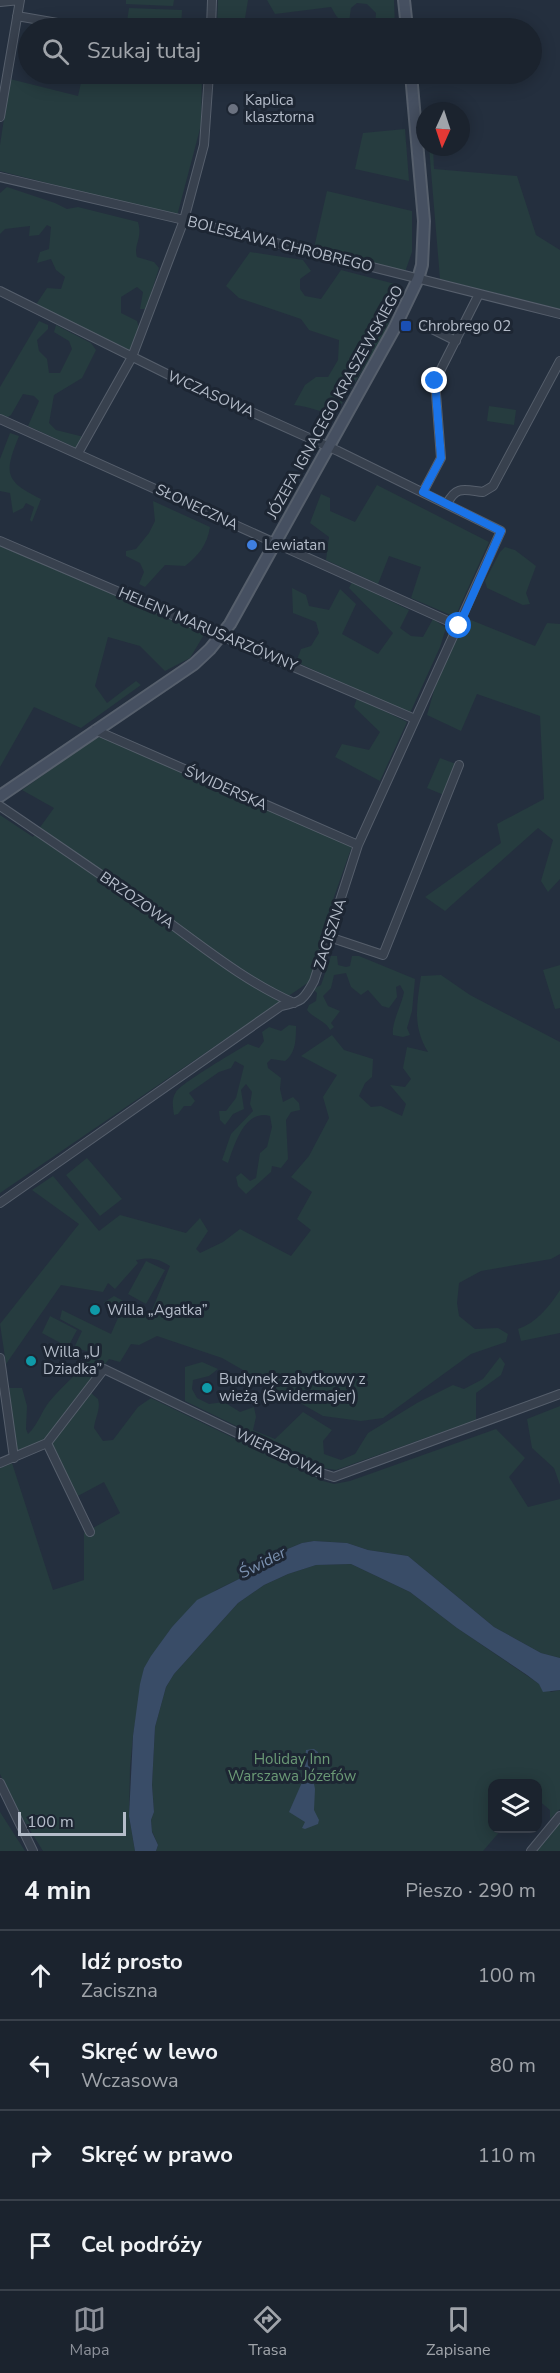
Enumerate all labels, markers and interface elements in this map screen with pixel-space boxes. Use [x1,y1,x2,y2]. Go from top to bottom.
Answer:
search box [18,18,542,84]
icon: search [39,35,72,68]
text: Szukaj tutaj [87,36,201,66]
place label: Kaplica klasztorna [245,90,314,127]
marker: Kaplica klasztorna [226,102,240,116]
north arrow [416,102,470,156]
street label: BOLESŁAWA CHROBREGO [185,211,375,277]
street label: JÓZEFA IGNACEGO KRASZEWSKIEGO [261,281,408,523]
place label: Chrobrego 02 [418,316,511,336]
marker: Chrobrego 02 [399,319,413,333]
street label: WCZASOWA [164,366,258,422]
route end [421,367,447,393]
street label: SŁONECZNA [152,479,242,535]
place label: Lewiatan [264,535,326,555]
marker: Lewiatan [245,538,259,552]
street label: HELENY MARUSARZÓWNY [116,581,302,676]
route start [445,612,471,638]
street label: ŚWIDERSKA [182,760,271,815]
street label: BRZOZOWA [96,867,178,933]
street label: ZACISZNA [309,896,351,972]
place label: Willa „Agatka” [107,1300,208,1320]
marker: Willa „Agatka” [88,1303,102,1317]
place label: Willa „U Dziadka” [43,1342,102,1379]
marker: Willa „U Dziadka” [24,1354,38,1368]
place label: Budynek zabytkowy z wieżą (Świdermajer) [219,1369,365,1406]
marker: Budynek zabytkowy z wieżą (Świdermajer) [200,1381,214,1395]
street label: WIERZBOWA [232,1424,328,1482]
water label: Świder [235,1541,291,1584]
park label: Holiday Inn Warszawa Józefów [228,1749,357,1786]
map controls [488,1779,542,1833]
button: layers [488,1779,542,1833]
scale bar [18,1809,126,1836]
text: 100 m [27,1811,74,1833]
text: 4 min [24,1873,91,1908]
text: Pieszo · 290 m [405,1877,536,1904]
text: Idź prosto [81,1947,183,1977]
icon: ahead [24,1959,57,1992]
text: 100 m [478,1962,536,1989]
text: Zaciszna [81,1977,158,2004]
text: Skręć w lewo [81,2037,218,2067]
icon: left [24,2049,57,2082]
text: 80 m [490,2052,536,2079]
text: Wczasowa [81,2067,179,2094]
icon: right [24,2139,57,2172]
text: Skręć w prawo [81,2140,233,2170]
text: 110 m [478,2142,536,2169]
icon: arrive [24,2229,57,2262]
text: Cel podróży [81,2230,202,2260]
tab: Mapa [69,2303,109,2361]
tab: Trasa [248,2303,287,2361]
tab: Zapisane [426,2303,491,2361]

